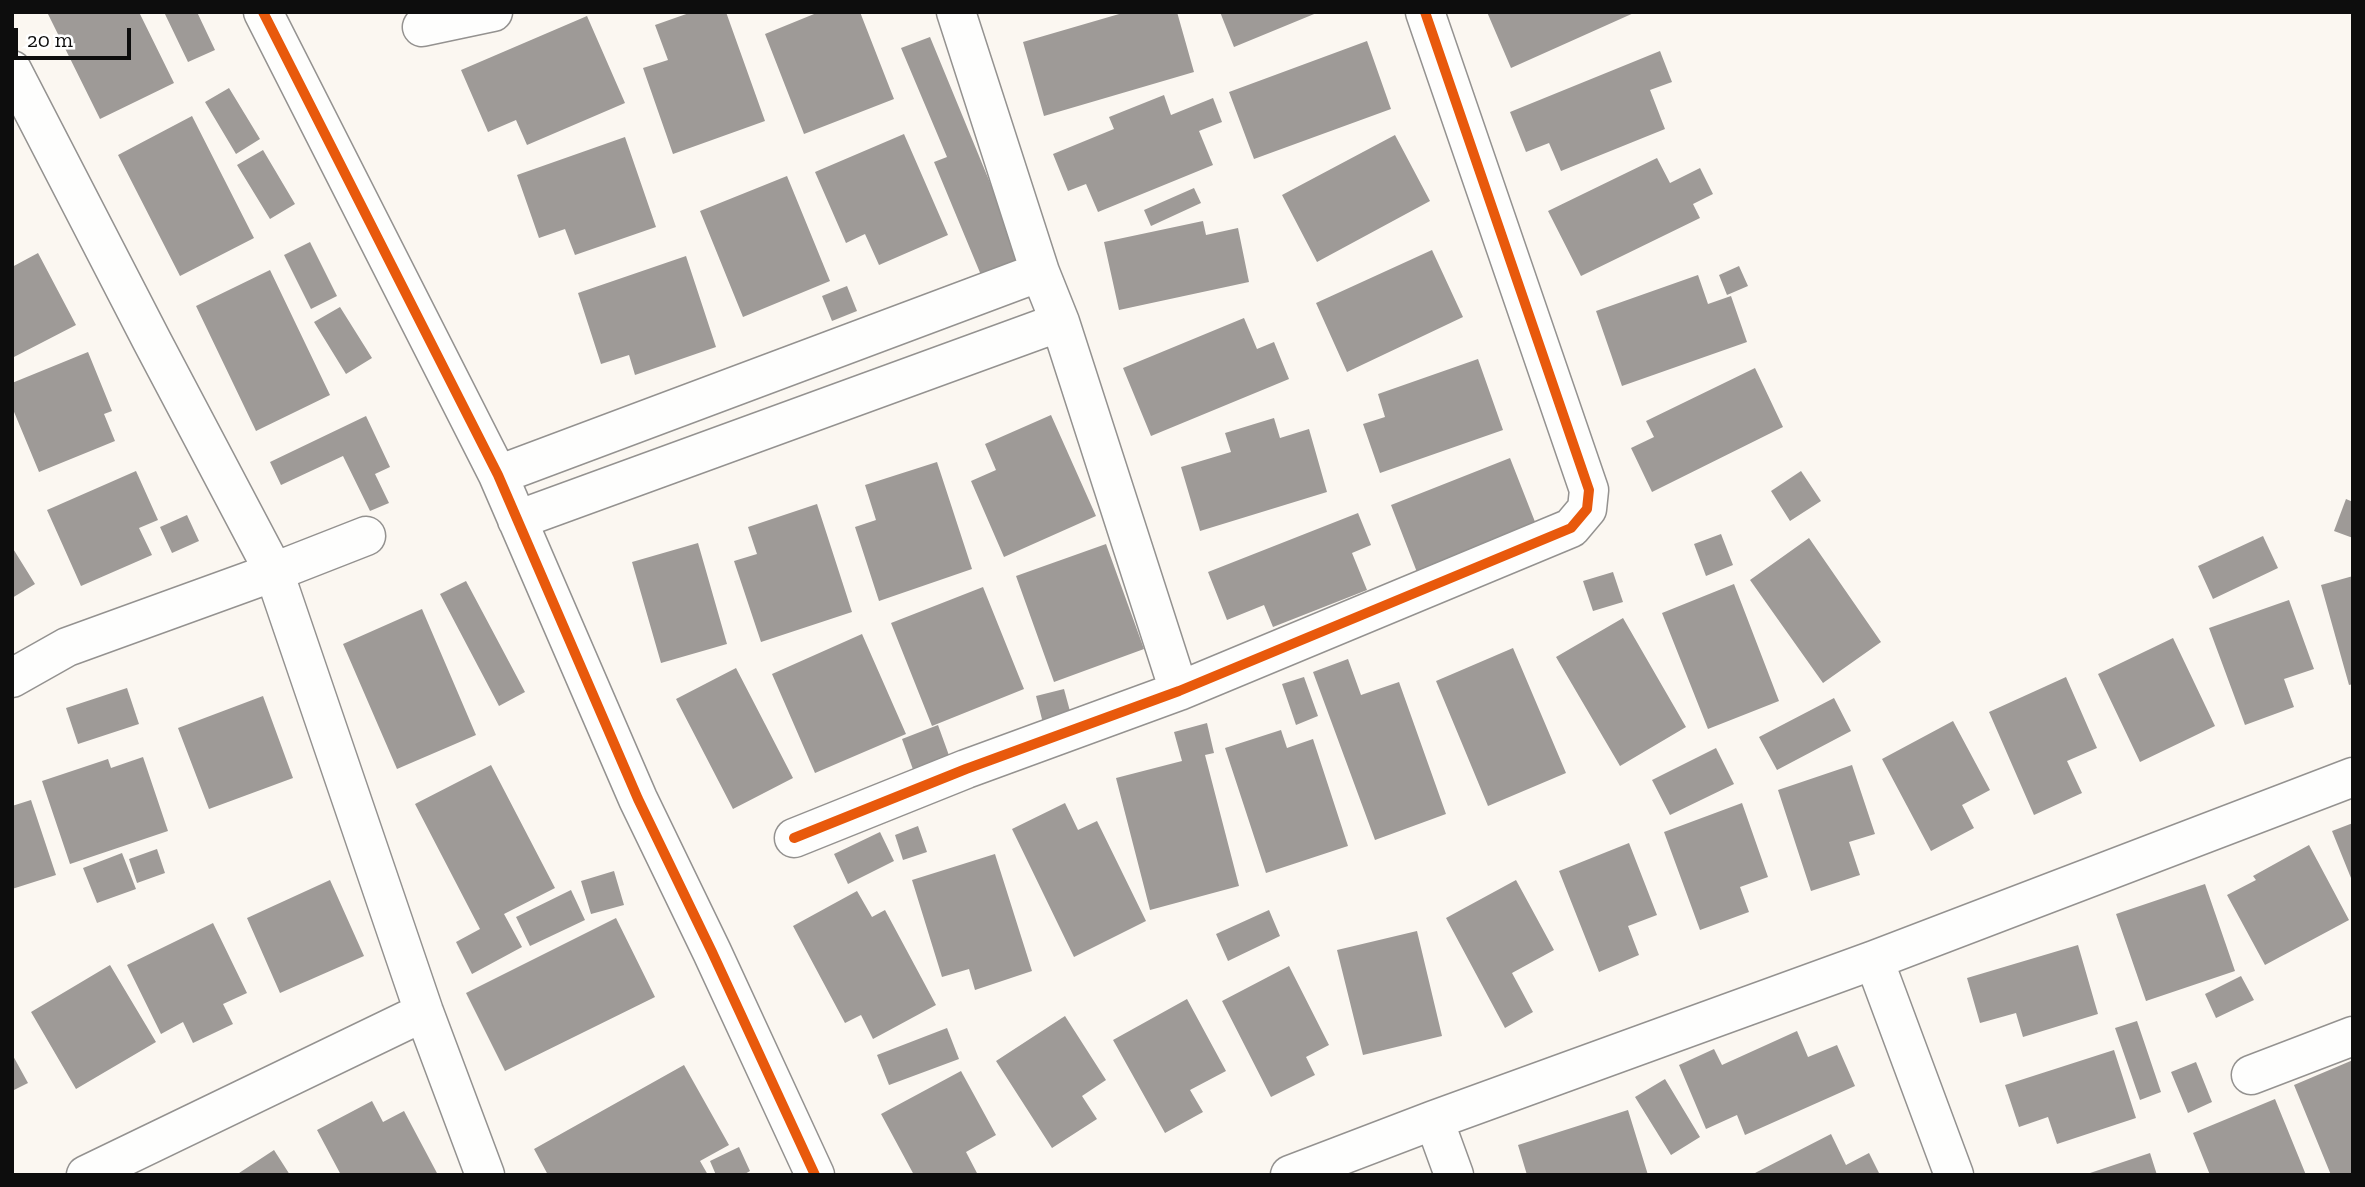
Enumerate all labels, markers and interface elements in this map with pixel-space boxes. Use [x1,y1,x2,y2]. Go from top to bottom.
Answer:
scale bar [18,14,135,58]
text: 20 m [27,27,73,52]

